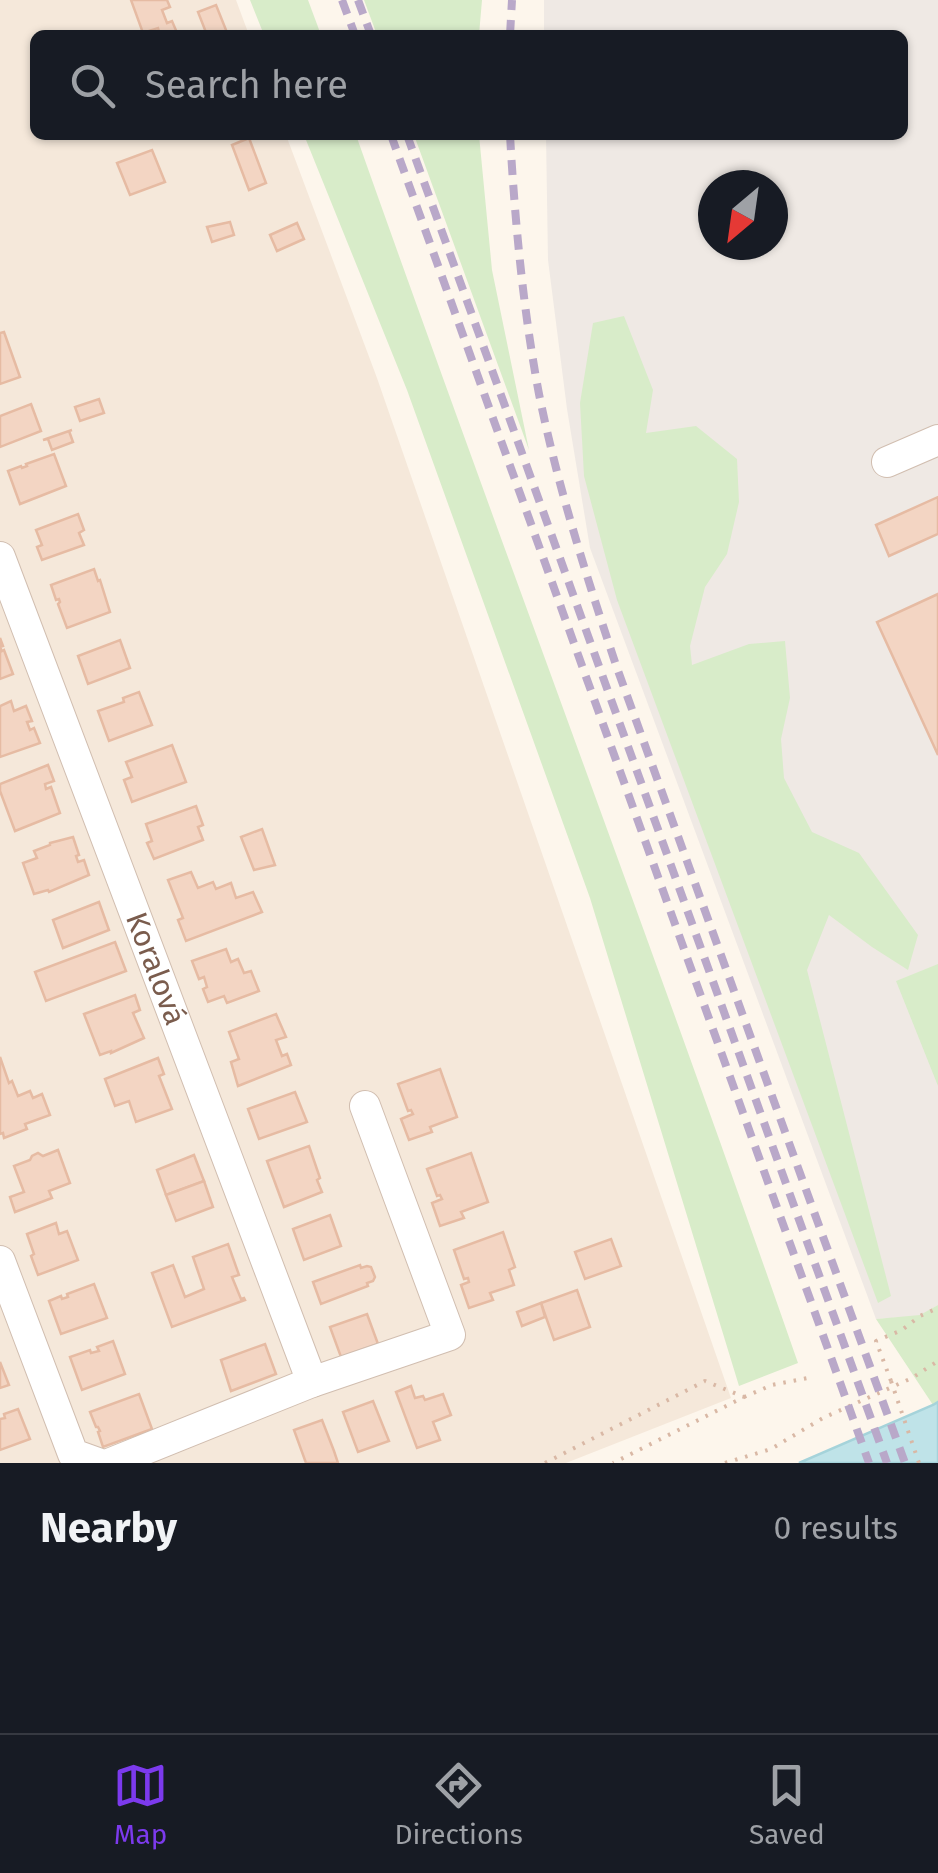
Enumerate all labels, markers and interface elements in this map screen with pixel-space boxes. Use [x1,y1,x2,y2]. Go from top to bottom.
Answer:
search box [30,30,908,140]
icon: search [65,58,120,113]
text: Search here [145,62,348,108]
north arrow [698,170,788,260]
street label: Koralová [118,907,193,1030]
text: Nearby [40,1503,177,1553]
text: 0 results [773,1509,898,1547]
tab: Map [113,1758,168,1851]
tab: Directions [394,1758,523,1851]
tab: Saved [749,1758,825,1851]

